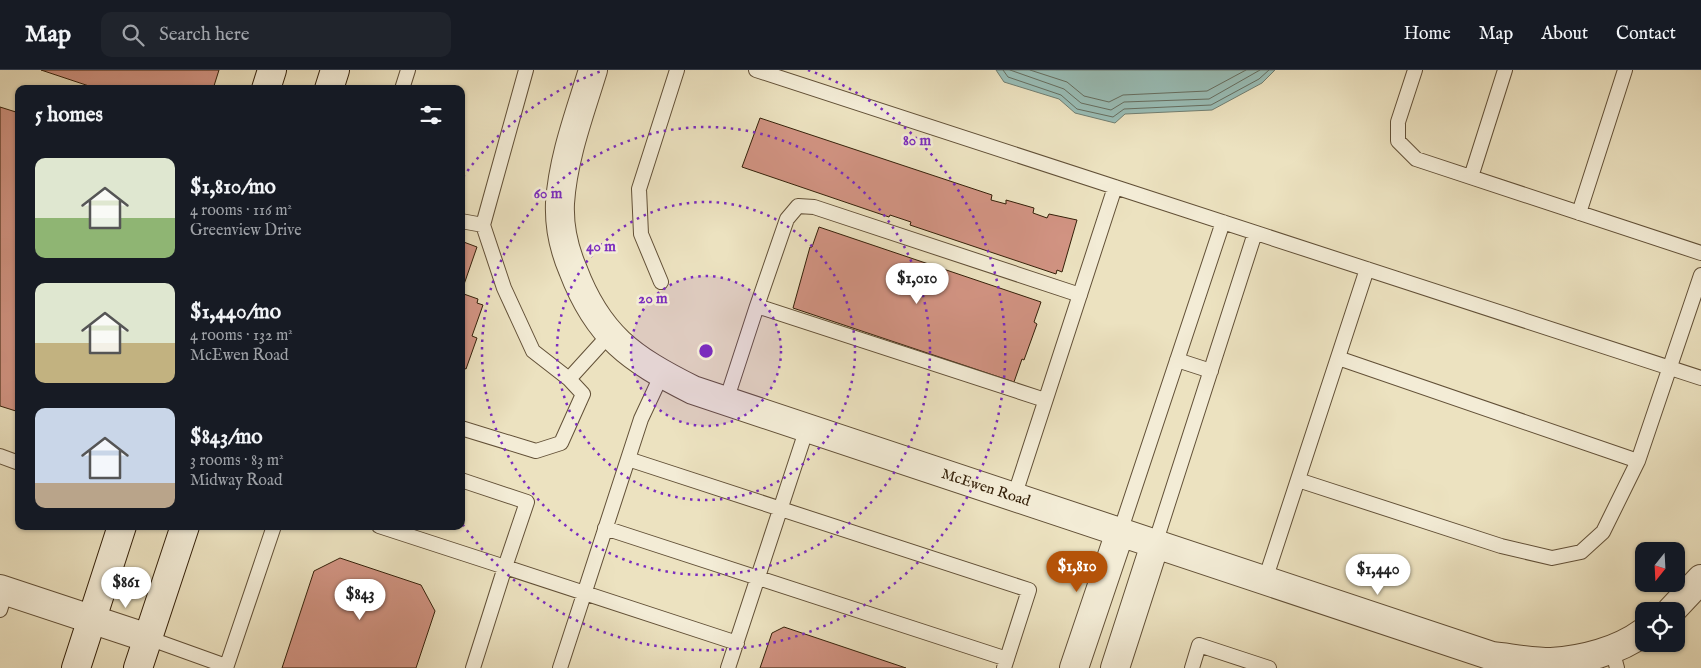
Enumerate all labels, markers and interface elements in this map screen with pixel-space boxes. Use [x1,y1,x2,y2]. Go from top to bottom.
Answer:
search box [101,12,451,57]
text: Map [25,19,71,50]
icon: search [119,21,147,49]
text: Search here [159,23,250,47]
text: Home [1404,23,1451,46]
text: Map [1479,23,1513,46]
text: About [1541,23,1588,46]
text: Contact [1616,23,1676,46]
icon: filters [417,101,445,129]
text: 5 homes [35,102,103,129]
text: 80 m [903,131,931,150]
text: $1,810/mo [190,174,276,201]
icon: home [75,178,135,238]
text: 60 m [534,184,563,203]
text: 4 rooms · 116 m² [190,201,292,221]
text: Greenview Drive [190,221,302,241]
text: 40 m [586,237,616,256]
pin: $1,010 [876,262,958,305]
text: $1,010 [897,269,937,289]
text: 20 m [638,289,668,308]
text: $1,440/mo [190,299,281,326]
icon: home [75,303,135,363]
text: 4 rooms · 132 m² [190,326,293,346]
centre of rings [697,342,715,360]
text: McEwen Road [190,346,289,366]
text: $843/mo [190,424,263,451]
icon: home [75,428,135,488]
text: 3 rooms · 83 m² [190,451,284,471]
street label: McEwen Road [939,464,1034,511]
text: Midway Road [190,471,282,491]
north arrow [1635,542,1685,592]
map controls [1635,542,1685,652]
pin: $1,810 [1036,550,1118,593]
pin: $1,440 [1337,554,1419,596]
text: $1,810 [1057,557,1097,577]
text: $1,440 [1356,560,1400,580]
pin: $861 [96,566,156,609]
text: $861 [112,573,140,593]
pin: $843 [330,578,390,621]
text: $843 [346,585,374,605]
button: locate [1635,602,1685,652]

